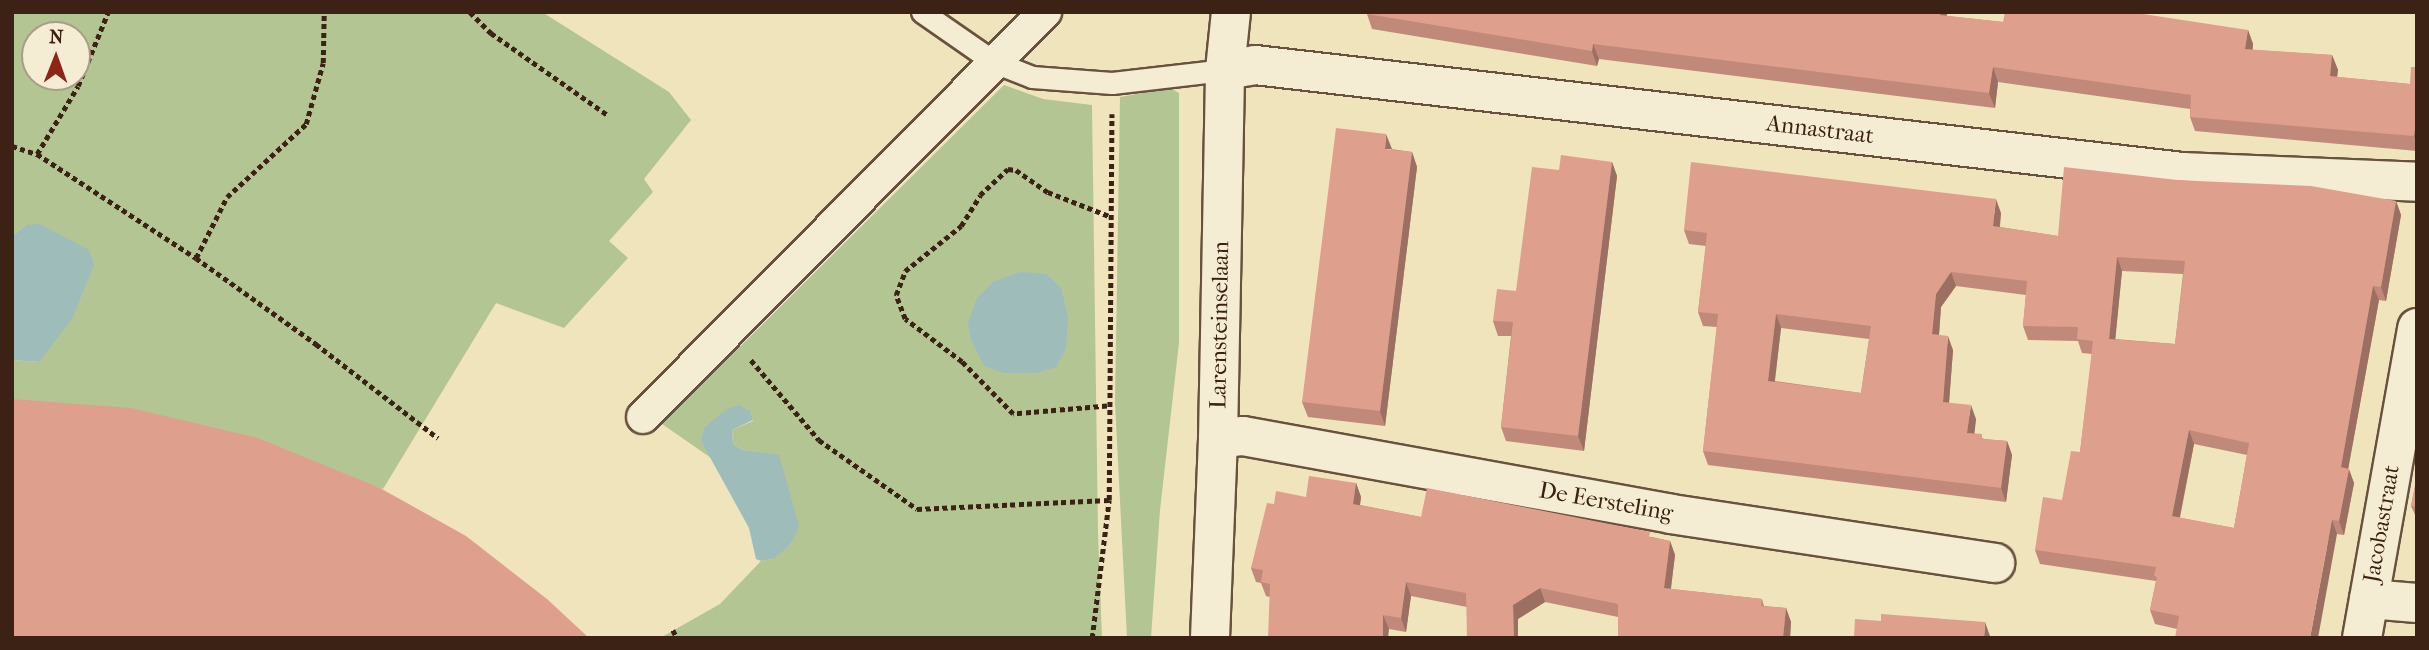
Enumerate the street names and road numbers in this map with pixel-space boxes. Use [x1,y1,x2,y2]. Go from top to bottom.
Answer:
street label: Annastraat [1765,110,1875,150]
street label: Larensteinselaan [1205,241,1235,409]
street label: Jacobastraat [2358,463,2406,585]
street label: De Eersteling [1537,477,1675,527]

